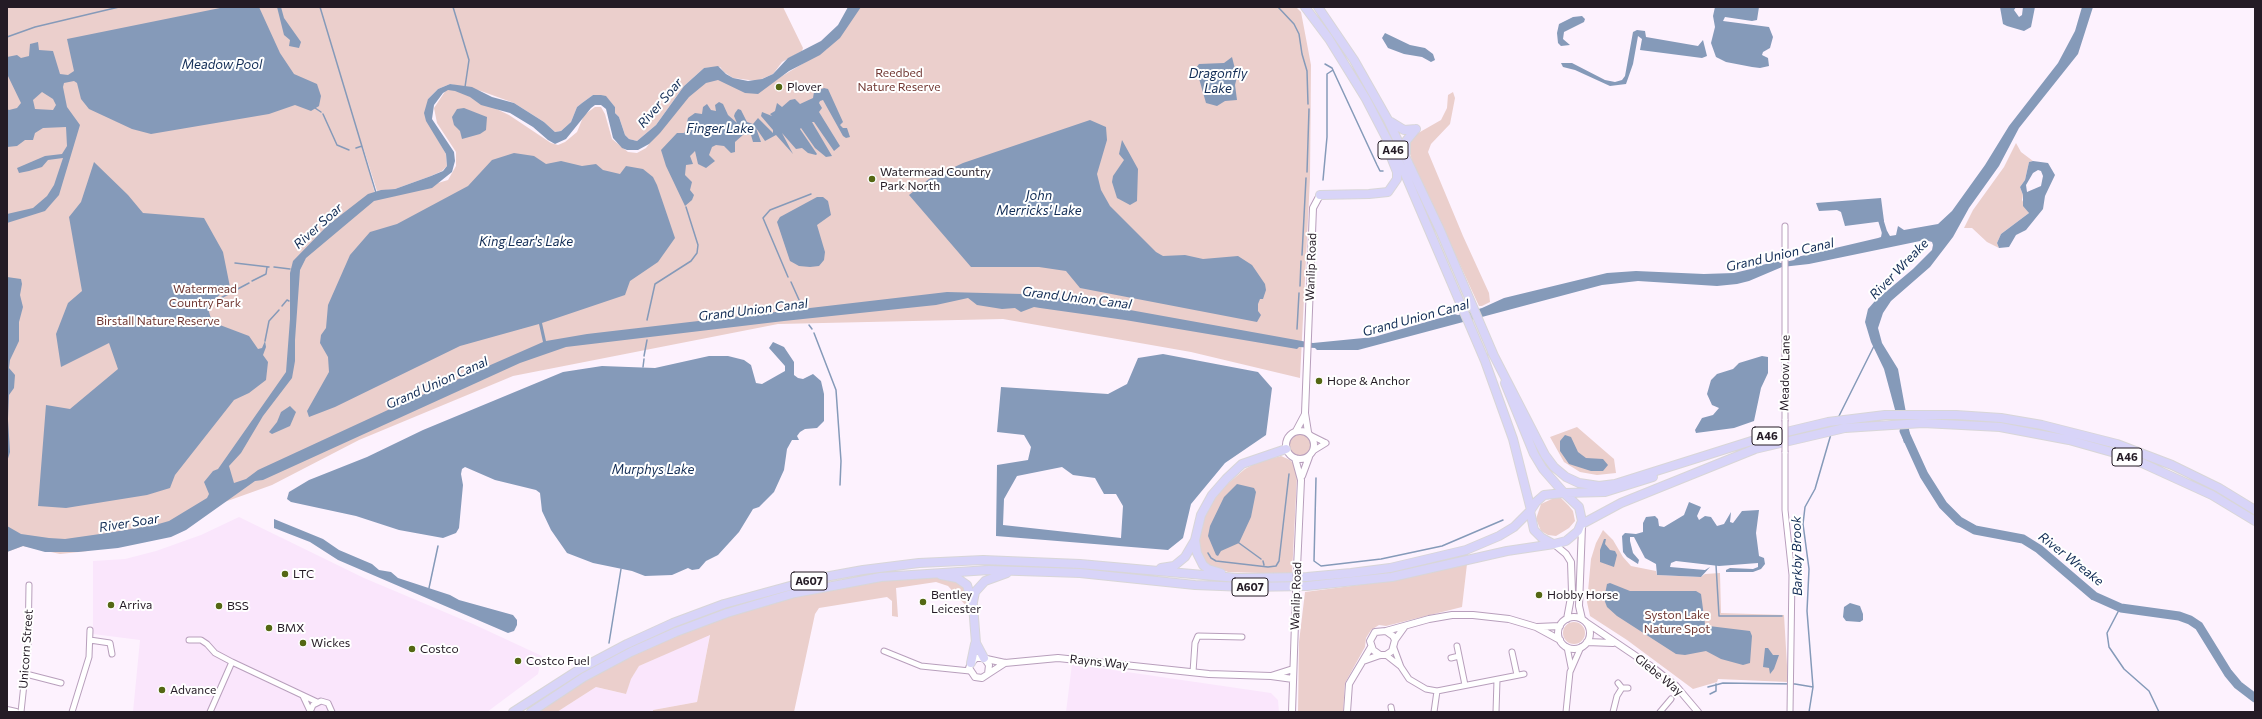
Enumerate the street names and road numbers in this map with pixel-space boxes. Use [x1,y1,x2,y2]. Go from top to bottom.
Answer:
road number: A46 [1378,141,1408,159]
street label: Wanlip Road [1303,233,1319,301]
street label: Meadow Lane [1777,335,1793,411]
road number: A46 [1752,427,1782,445]
road number: A46 [2112,448,2142,466]
street label: Wanlip Road [1288,562,1304,630]
road number: A607 [791,572,827,590]
road number: A607 [1232,578,1268,596]
street label: Unicorn Street [16,609,36,689]
street label: Glebe Way [1632,651,1686,699]
street label: Rayns Way [1069,652,1129,672]

